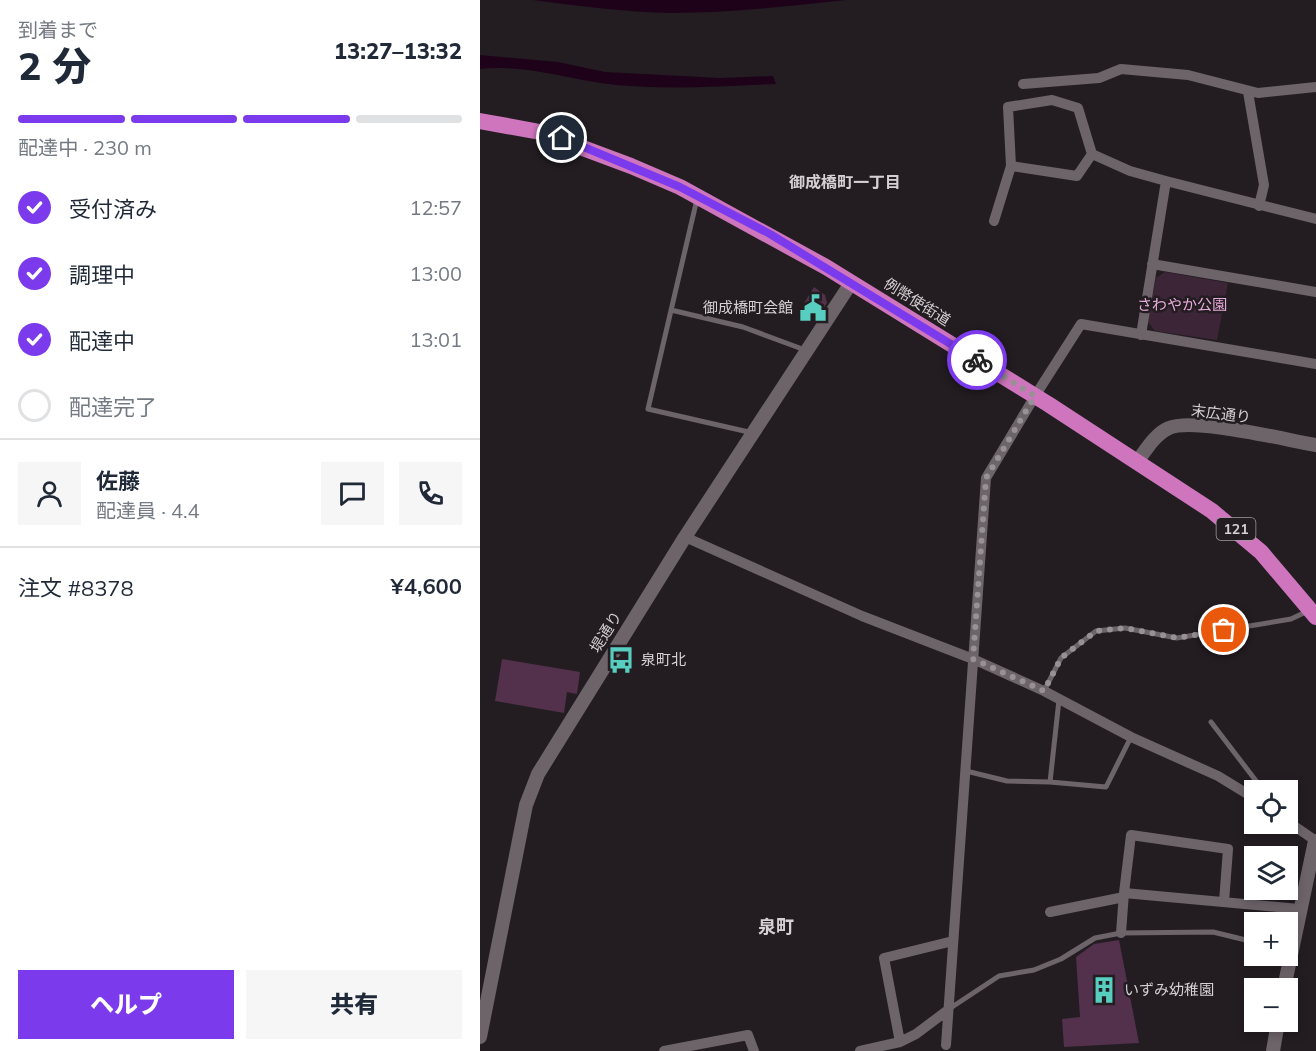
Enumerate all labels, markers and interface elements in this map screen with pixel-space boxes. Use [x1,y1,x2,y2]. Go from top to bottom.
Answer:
text: 到着まで [18,17,98,42]
text: 13:27–13:32 [334,37,462,65]
text: 2 分 [18,41,91,90]
pin [536,112,587,163]
icon: home [545,121,578,154]
text: 配達中 · 230 m [18,135,152,160]
district label: 御成橋町一丁目 [789,172,901,192]
icon: check [18,191,51,224]
text: 受付済み [69,195,157,223]
text: 12:57 [409,195,462,220]
icon: check [18,257,51,290]
text: 調理中 [69,261,135,289]
text: 13:00 [409,261,462,286]
street label: 例幣使街道 [880,274,954,330]
public building icon: 御成橋町会館 [798,293,828,323]
park label: さわやか公園 [1137,295,1227,314]
place label: 御成橋町会館 [703,298,793,317]
icon: check [18,323,51,356]
text: 配達中 [69,327,135,355]
text: 13:01 [409,327,462,352]
courier [947,330,1007,390]
icon: bike [961,344,994,377]
text: 配達完了 [69,393,157,421]
street label: 末広通り [1190,400,1252,427]
button: person [18,462,81,525]
button: chat [321,462,384,525]
button: phone [399,462,462,525]
text: 佐藤 [96,467,140,495]
text: 配達員 · 4.4 [96,498,200,523]
road number: 121 [1216,518,1256,540]
text: ¥4,600 [391,572,462,600]
text: 注文 #8378 [18,574,134,602]
pin [1198,604,1249,655]
street label: 堤通り [586,608,626,656]
icon: bag [1207,613,1240,646]
bus stop icon: 泉町北 [606,645,636,675]
place label: 泉町北 [641,650,686,669]
map controls [1244,780,1298,1032]
button: locate [1244,780,1298,834]
button: layers [1244,846,1298,900]
button: + [1244,912,1298,966]
district label: 泉町 [758,915,794,938]
button: ヘルプ [18,970,234,1039]
button: 共有 [246,970,462,1039]
building icon: いずみ幼稚園 [1089,975,1119,1005]
button: − [1244,978,1298,1032]
place label: いずみ幼稚園 [1124,980,1214,999]

